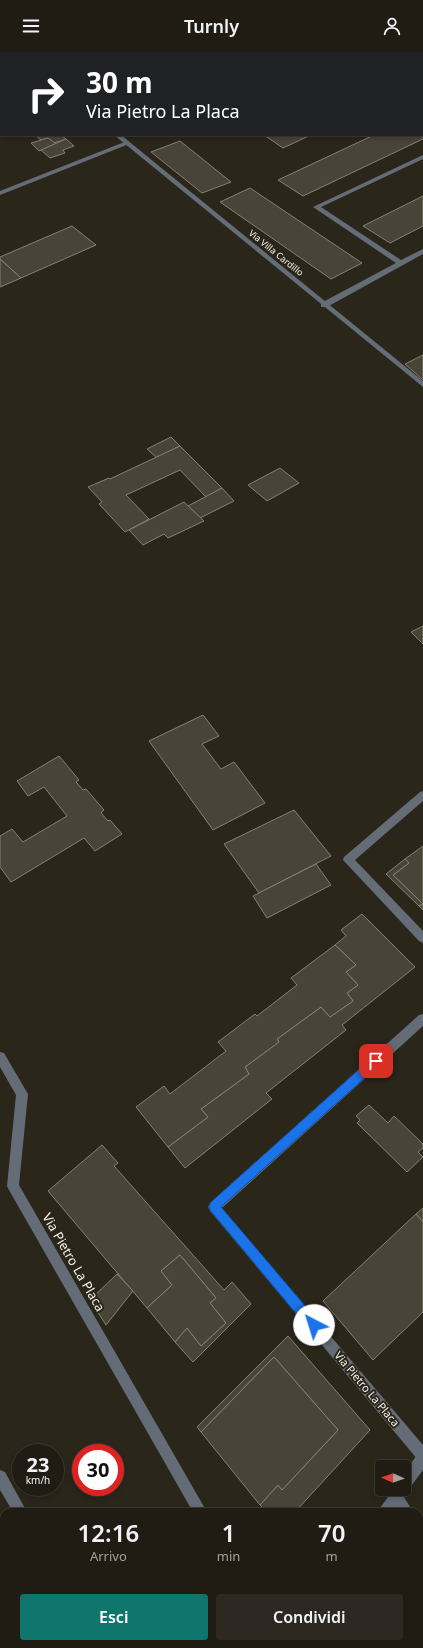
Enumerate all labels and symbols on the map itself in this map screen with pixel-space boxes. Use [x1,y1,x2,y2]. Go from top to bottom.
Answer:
street label: Via Villa Cardillo [246,226,306,279]
pin [359,1044,393,1078]
street label: Via Pietro La Placa [38,1209,110,1315]
position arrow [293,1304,335,1346]
street label: Via Pietro La Placa [331,1348,403,1429]
speed limit sign: 30 [72,1444,124,1496]
north arrow [375,1460,411,1496]

